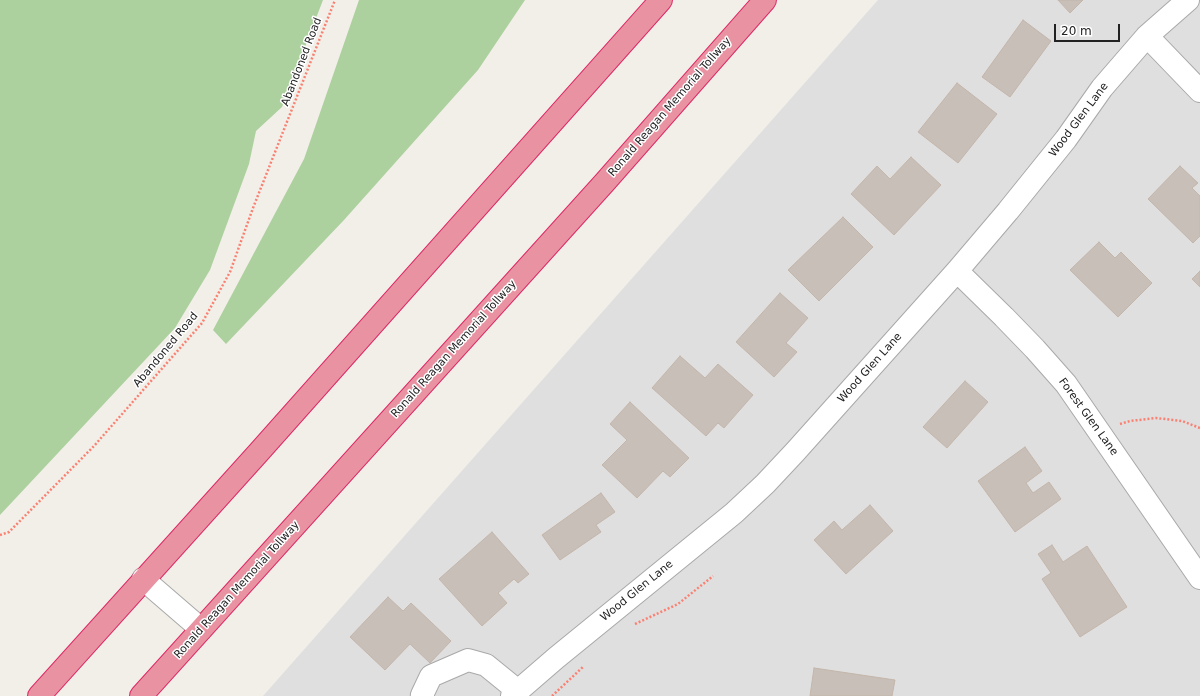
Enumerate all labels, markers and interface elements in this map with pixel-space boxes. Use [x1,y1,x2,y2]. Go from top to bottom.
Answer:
street label: Abandoned Road [279,16,325,108]
scale bar [1056,16,1122,42]
text: 20 m [1061,24,1092,38]
street label: Ronald Reagan Memorial Tollway [606,35,734,179]
street label: Wood Glen Lane [1047,80,1111,160]
street label: Ronald Reagan Memorial Tollway [389,278,519,420]
street label: Abandoned Road [131,310,201,390]
street label: Wood Glen Lane [835,330,905,406]
street label: Forest Glen Lane [1055,376,1121,458]
street label: Ronald Reagan Memorial Tollway [172,519,302,661]
street label: Wood Glen Lane [598,558,676,624]

